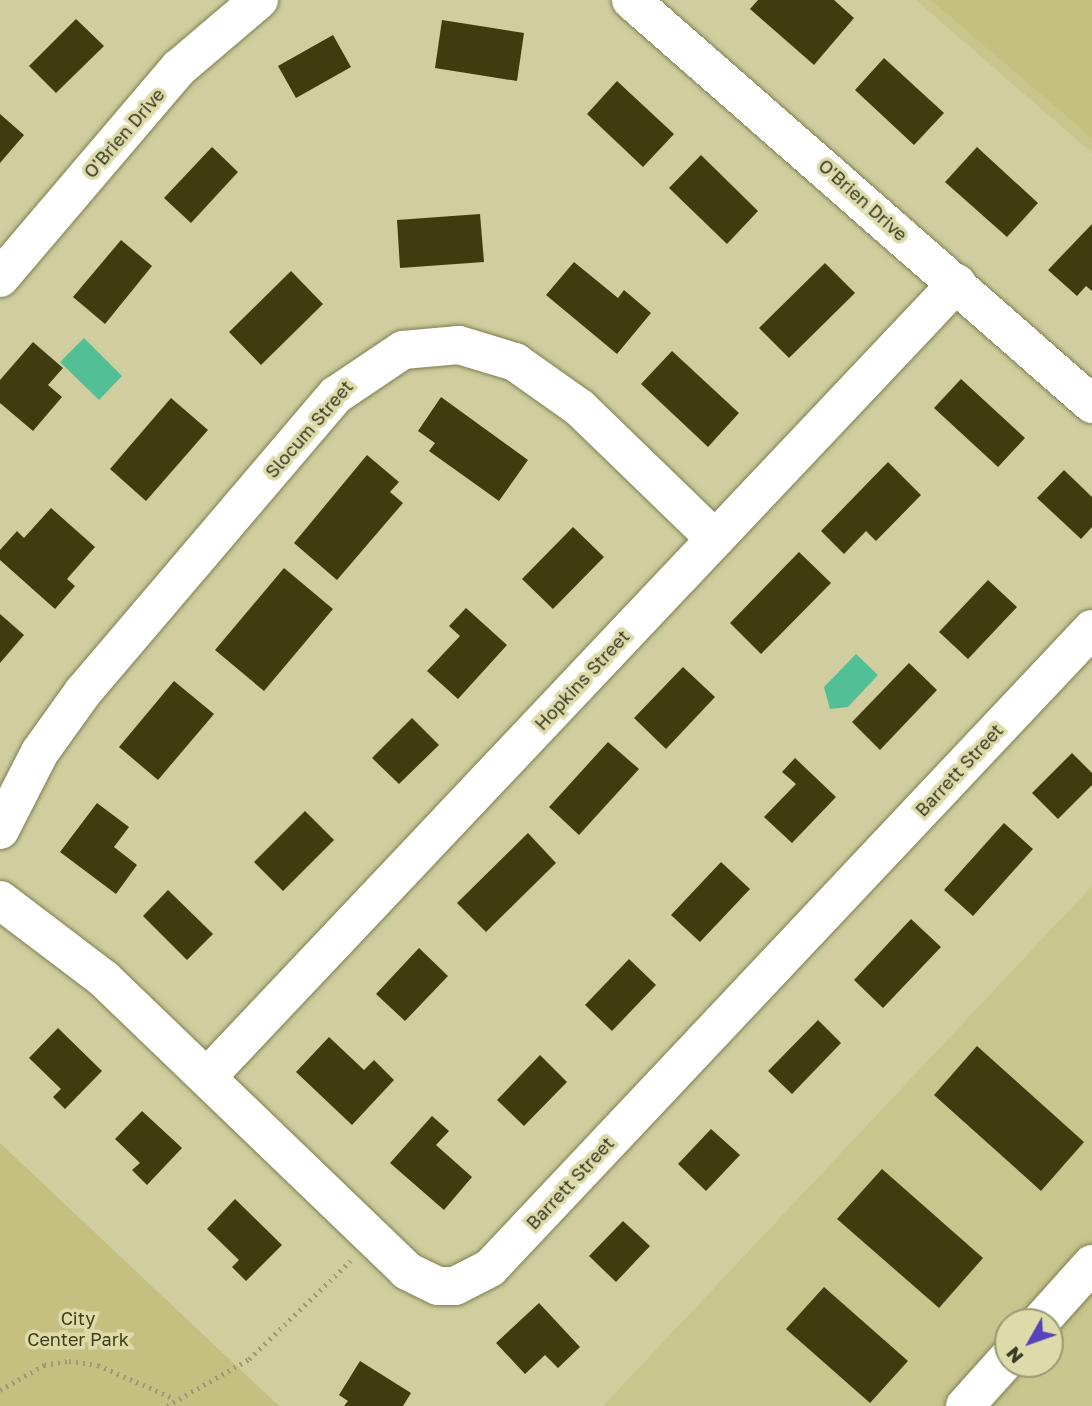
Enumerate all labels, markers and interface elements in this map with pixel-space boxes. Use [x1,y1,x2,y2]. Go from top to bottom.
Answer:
street label: O'Brien Drive [79,84,169,182]
street label: O'Brien Drive [814,155,912,245]
street label: Slocum Street [261,376,357,482]
street label: Hopkins Street [530,625,634,735]
street label: Barrett Street [911,719,1007,821]
street label: Barrett Street [522,1132,618,1234]
park label: City Center Park [27,1308,129,1350]
north arrow [994,1308,1064,1378]
text: N [1001,1343,1028,1368]

